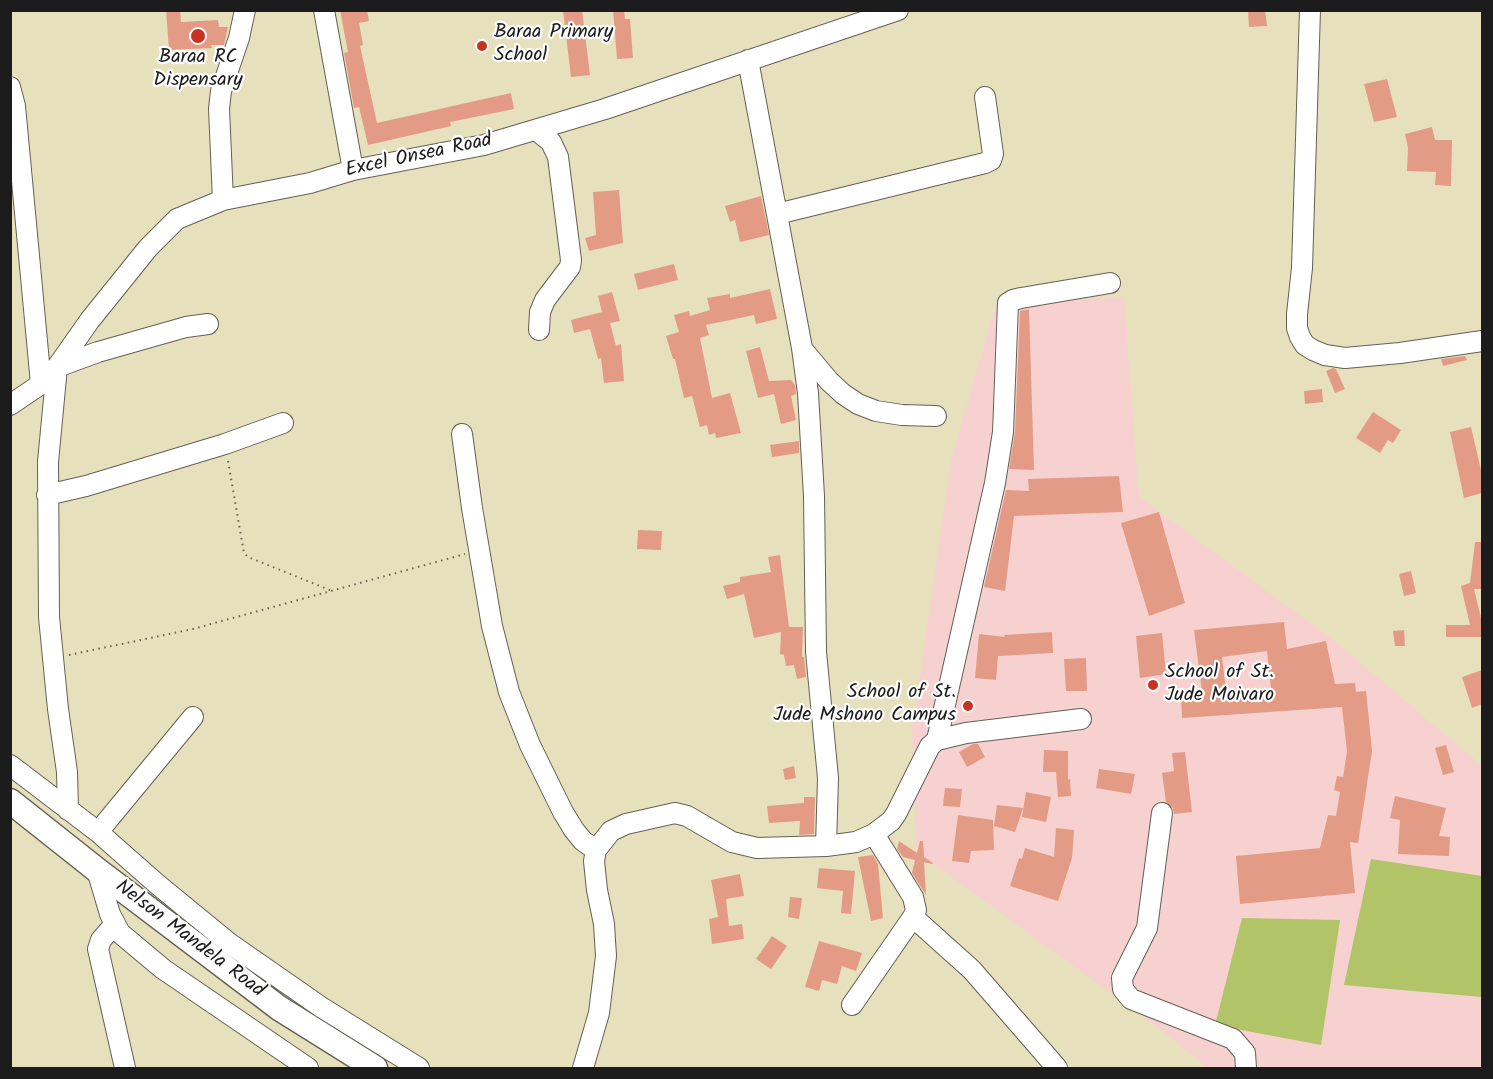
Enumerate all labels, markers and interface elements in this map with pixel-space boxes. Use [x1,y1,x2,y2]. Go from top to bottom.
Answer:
place label: Baraa Primary School [494,22,613,69]
marker: Baraa RC Dispensary [189,27,207,45]
marker: Baraa Primary School [475,39,489,53]
place label: Baraa RC Dispensary [153,47,243,94]
street label: Excel Onsea Road [344,130,494,184]
place label: School of St. Jude Moivaro [1165,662,1274,709]
marker: School of St. Jude Moivaro [1146,678,1160,692]
place label: School of St. Jude Mshono Campus [773,682,956,729]
marker: School of St. Jude Mshono Campus [961,699,975,713]
street label: Nelson Mandela Road [110,876,268,1004]

